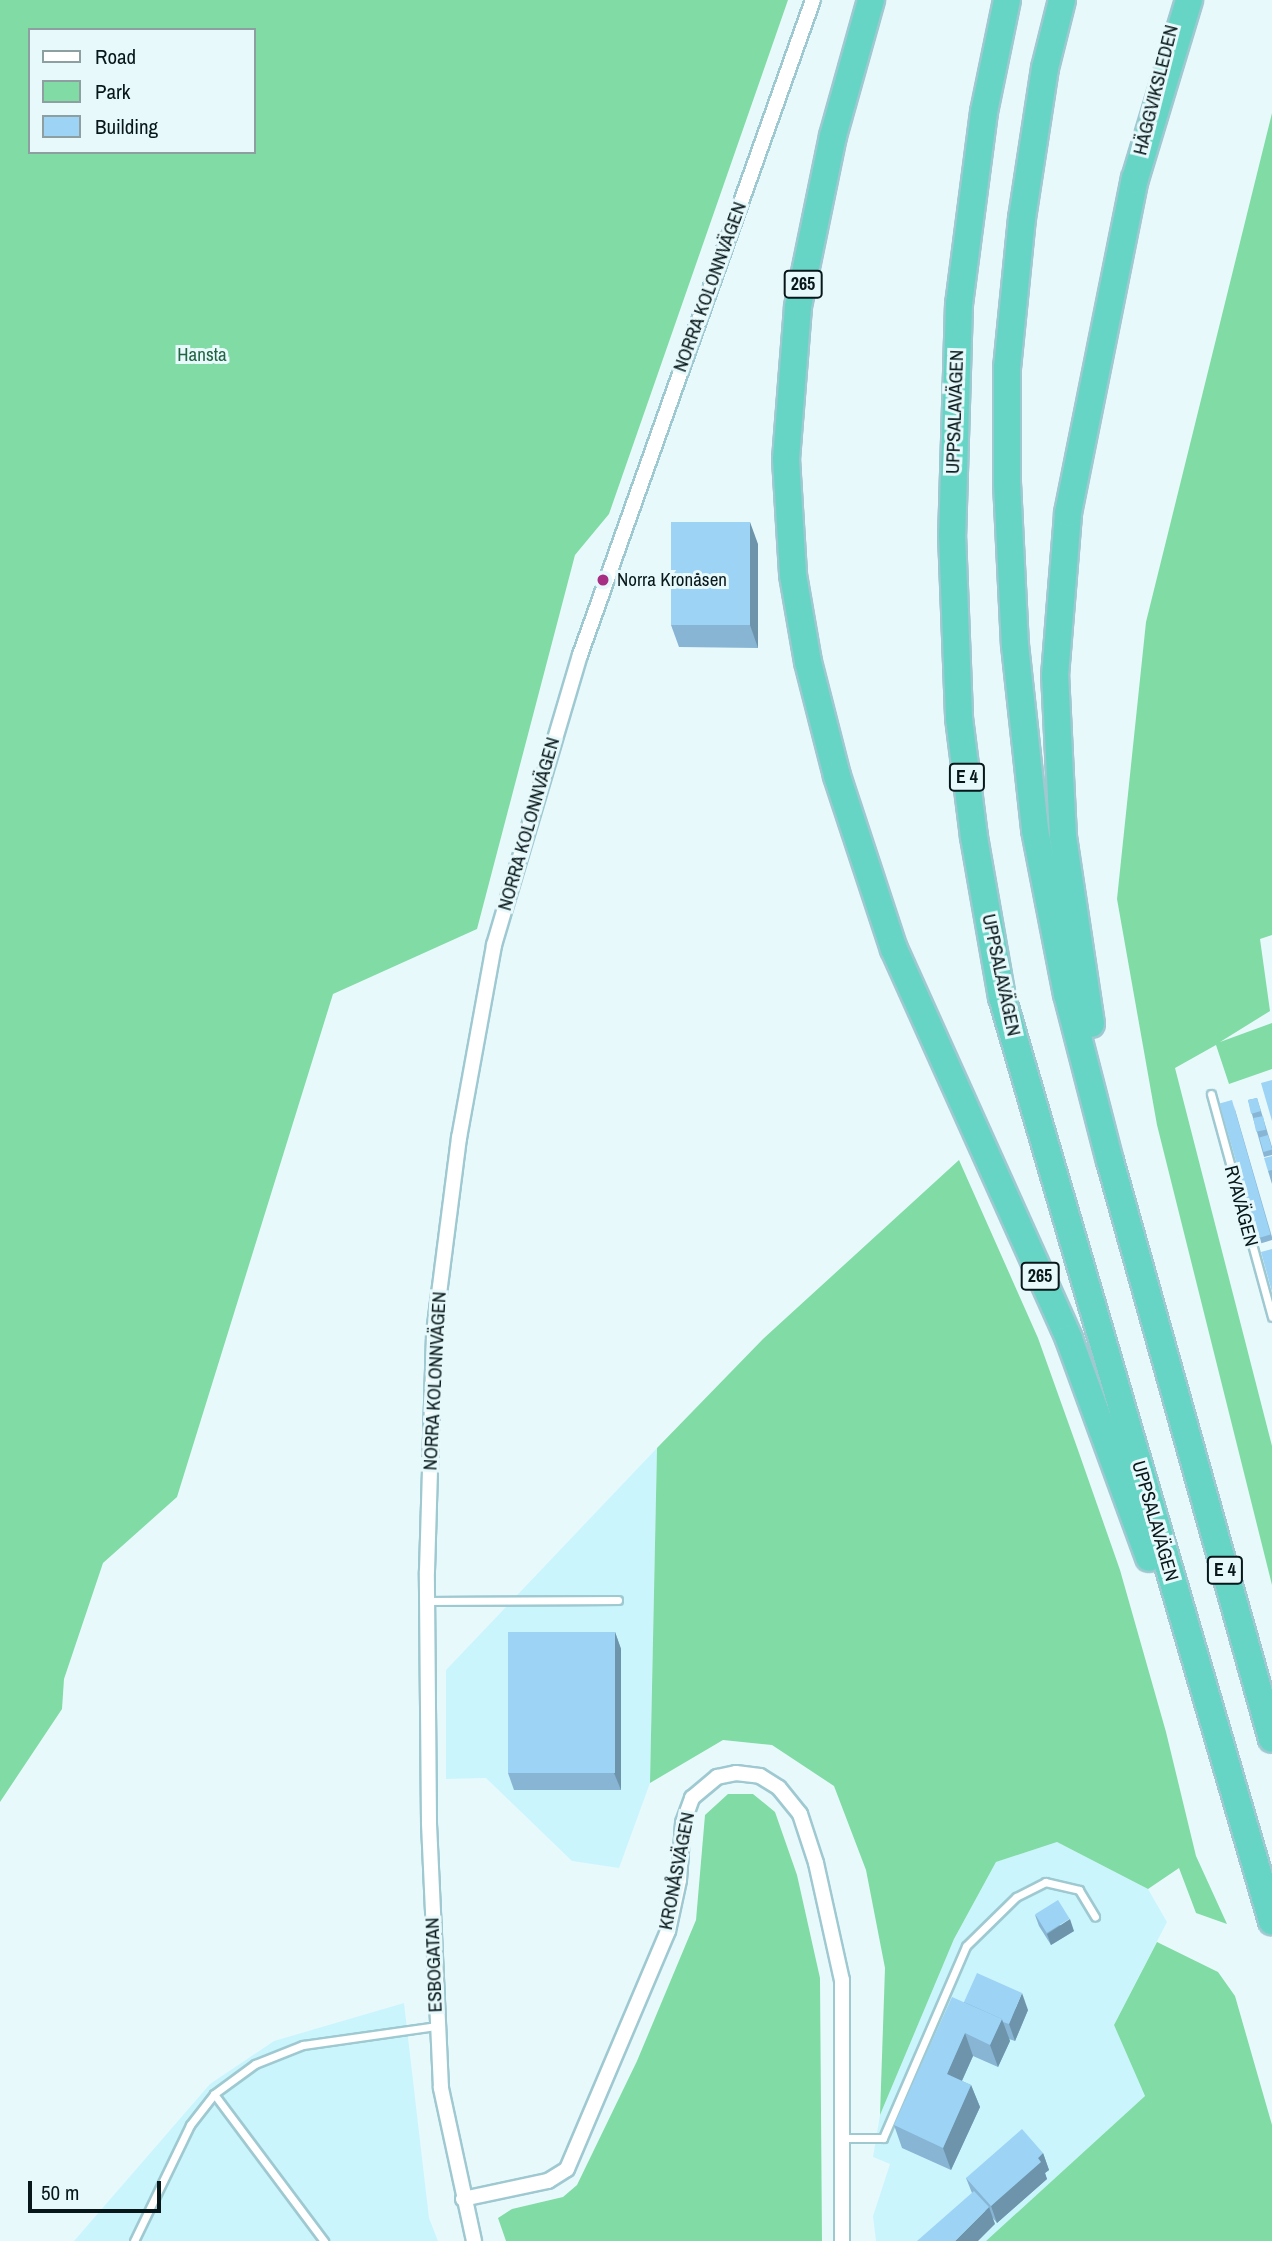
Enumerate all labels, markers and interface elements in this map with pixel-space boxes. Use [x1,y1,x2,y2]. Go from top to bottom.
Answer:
street label: HÄGGVIKSLEDEN [1129,23,1183,157]
legend [28,28,256,154]
text: Road [95,42,136,71]
text: Park [95,77,130,106]
text: Building [95,112,158,141]
street label: NORRA KOLONNVÄGEN [669,199,751,375]
road number: 265 [782,270,824,298]
park label: Hansta [177,344,227,366]
street label: UPPSALAVÄGEN [941,350,969,474]
place label: Norra Kronåsen [617,569,727,591]
marker: Norra Kronåsen [595,572,611,588]
street label: NORRA KOLONNVÄGEN [493,734,565,914]
road number: E 4 [948,762,986,792]
street label: UPPSALAVÄGEN [977,912,1025,1038]
street label: RYAVÄGEN [1219,1163,1263,1249]
road number: 265 [1019,1261,1061,1290]
street label: NORRA KOLONNVÄGEN [419,1291,451,1471]
street label: UPPSALAVÄGEN [1127,1458,1183,1584]
road number: E 4 [1206,1555,1244,1584]
street label: KRONÅSVÄGEN [654,1810,700,1932]
street label: ESBOGATAN [421,1917,447,2013]
scale bar [32,2168,164,2212]
text: 50 m [41,2178,79,2207]

